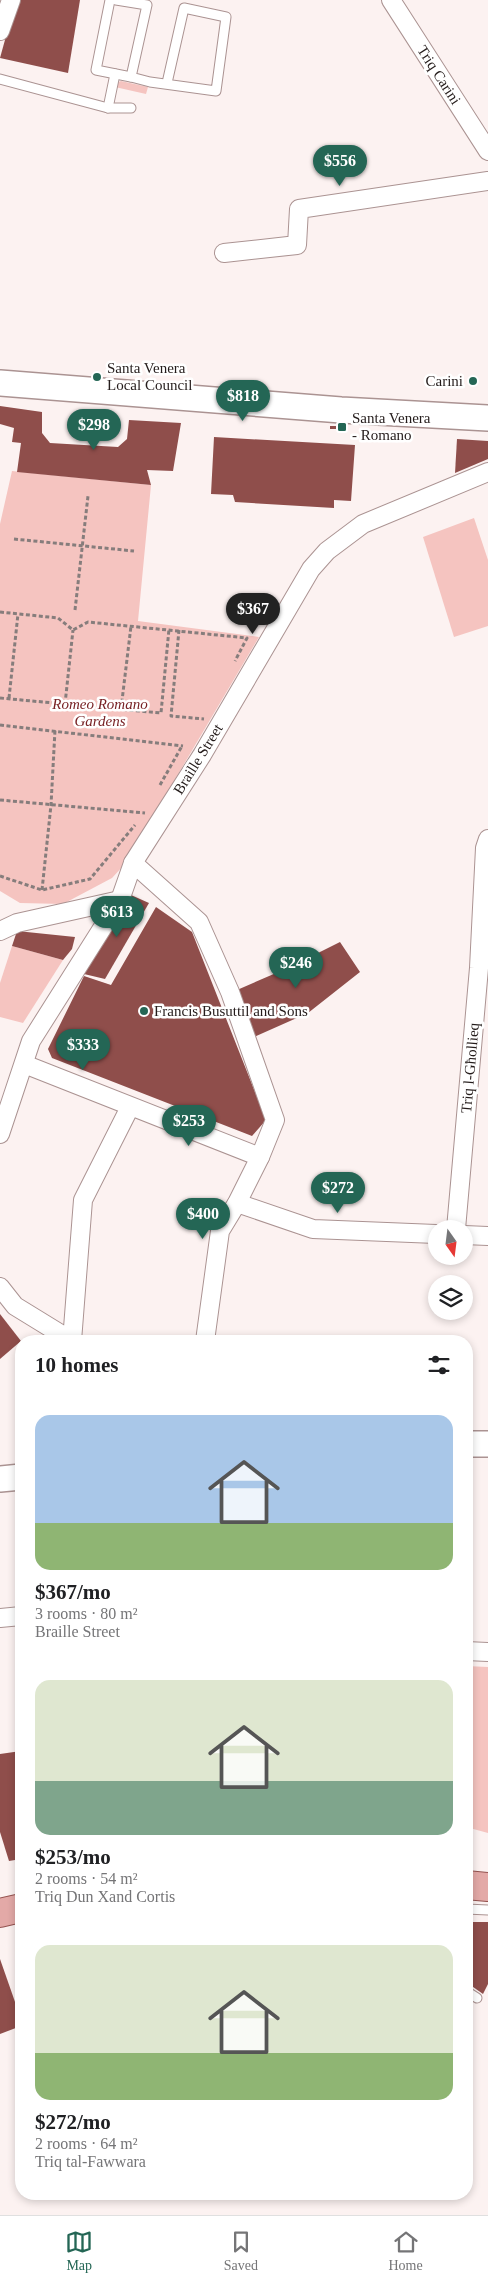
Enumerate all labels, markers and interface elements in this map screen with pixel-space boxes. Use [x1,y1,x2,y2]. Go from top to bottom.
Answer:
street label: Triq Carini [414,43,464,107]
pin: $556 [310,144,370,187]
text: $556 [324,152,356,169]
place label: Santa Venera Local Council [107,360,192,393]
marker: Santa Venera Local Council [91,371,103,383]
place label: Carini [426,373,463,389]
marker: Carini [467,375,479,387]
pin: $818 [213,380,273,422]
text: $818 [227,387,259,404]
pin: $298 [64,408,124,451]
place label: Santa Venera - Romano [352,410,431,443]
text: $298 [78,416,110,433]
marker: Santa Venera - Romano [336,421,348,433]
pin: $367 [223,592,283,635]
text: $367 [237,600,269,617]
park label: Romeo Romano Gardens [51,696,148,729]
street label: Braille Street [170,720,226,797]
pin: $613 [87,896,147,938]
text: $613 [101,903,133,920]
pin: $246 [266,946,326,989]
text: $246 [280,954,312,971]
place label: Francis Busuttil and Sons [154,1003,308,1019]
marker: Francis Busuttil and Sons [138,1005,150,1017]
street label: Triq l-Għollieq [458,1022,482,1114]
pin: $333 [53,1028,113,1071]
text: $333 [67,1036,99,1053]
pin: $253 [159,1104,219,1147]
text: $253 [173,1112,205,1129]
pin: $272 [308,1172,368,1214]
text: $272 [322,1179,354,1196]
pin: $400 [173,1198,233,1240]
text: $400 [187,1205,219,1222]
north arrow [428,1220,472,1265]
map controls [428,1220,473,1320]
button: layers [428,1275,473,1320]
icon: filters [425,1351,453,1379]
text: 10 homes [35,1353,118,1377]
icon: home [199,1447,289,1537]
text: $367/mo [35,1580,111,1604]
text: 3 rooms · 80 m² [35,1605,138,1622]
text: Braille Street [35,1623,120,1640]
icon: home [199,1712,289,1802]
text: $253/mo [35,1845,111,1869]
text: 2 rooms · 54 m² [35,1870,138,1887]
text: Triq Dun Xand Cortis [35,1888,175,1905]
icon: home [199,1977,289,2067]
text: $272/mo [35,2110,111,2134]
text: 2 rooms · 64 m² [35,2135,138,2152]
text: Triq tal-Fawwara [35,2153,146,2170]
tab: Map [65,2228,93,2274]
tab: Saved [224,2228,258,2274]
tab: Home [389,2228,423,2274]

